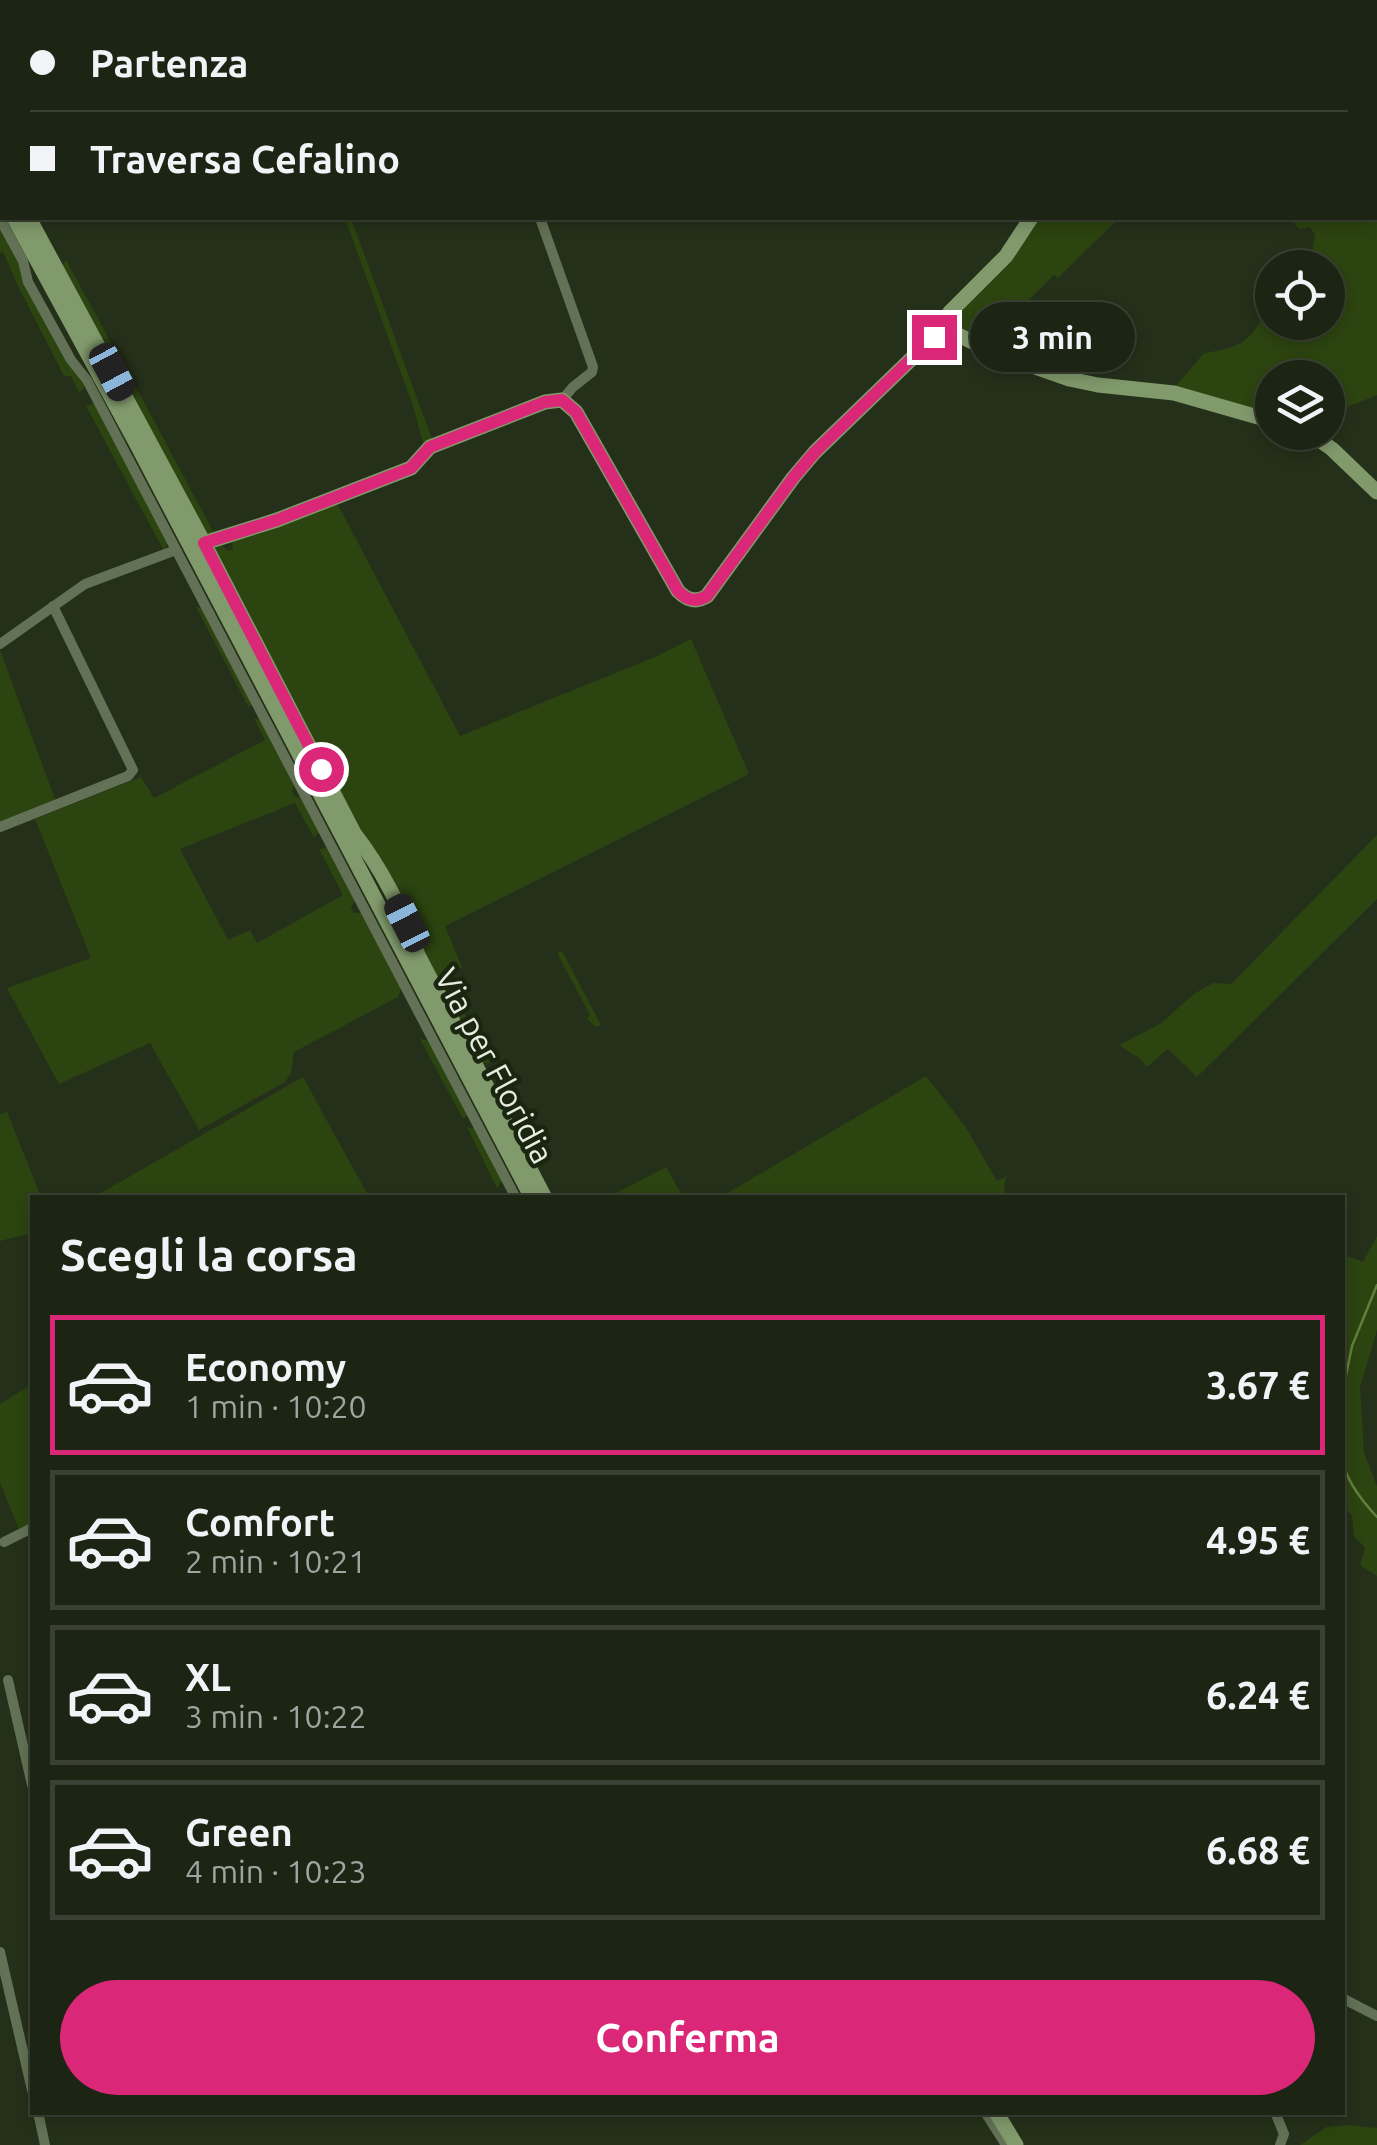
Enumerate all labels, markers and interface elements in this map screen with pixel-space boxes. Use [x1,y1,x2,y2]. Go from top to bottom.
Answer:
text: Partenza [90,42,248,84]
text: Traversa Cefalino [90,138,400,180]
map controls [1255,250,1345,450]
button: locate [1255,250,1345,340]
callout: 3 min [969,302,1134,372]
route end [912,315,957,360]
text: 3 min [1012,319,1093,355]
car [85,338,139,406]
button: layers [1255,360,1345,450]
route start [299,747,344,792]
car [380,889,434,957]
street label: Via per Floridia [428,962,561,1169]
text: Scegli la corsa [60,1229,358,1280]
icon: car [65,1340,155,1430]
text: Economy [185,1346,346,1388]
text: 3.67 € [1206,1364,1310,1406]
text: 1 min · 10:20 [185,1388,367,1424]
icon: car [65,1495,155,1585]
text: Comfort [185,1501,335,1543]
text: 4.95 € [1206,1519,1310,1561]
text: 2 min · 10:21 [185,1543,367,1579]
icon: car [65,1650,155,1740]
text: XL [185,1656,231,1698]
text: 6.24 € [1206,1674,1310,1716]
text: 3 min · 10:22 [185,1698,367,1734]
icon: car [65,1805,155,1895]
text: Green [185,1811,293,1853]
text: 6.68 € [1206,1829,1310,1871]
text: 4 min · 10:23 [185,1853,367,1889]
button: Conferma [60,1980,1315,2095]

